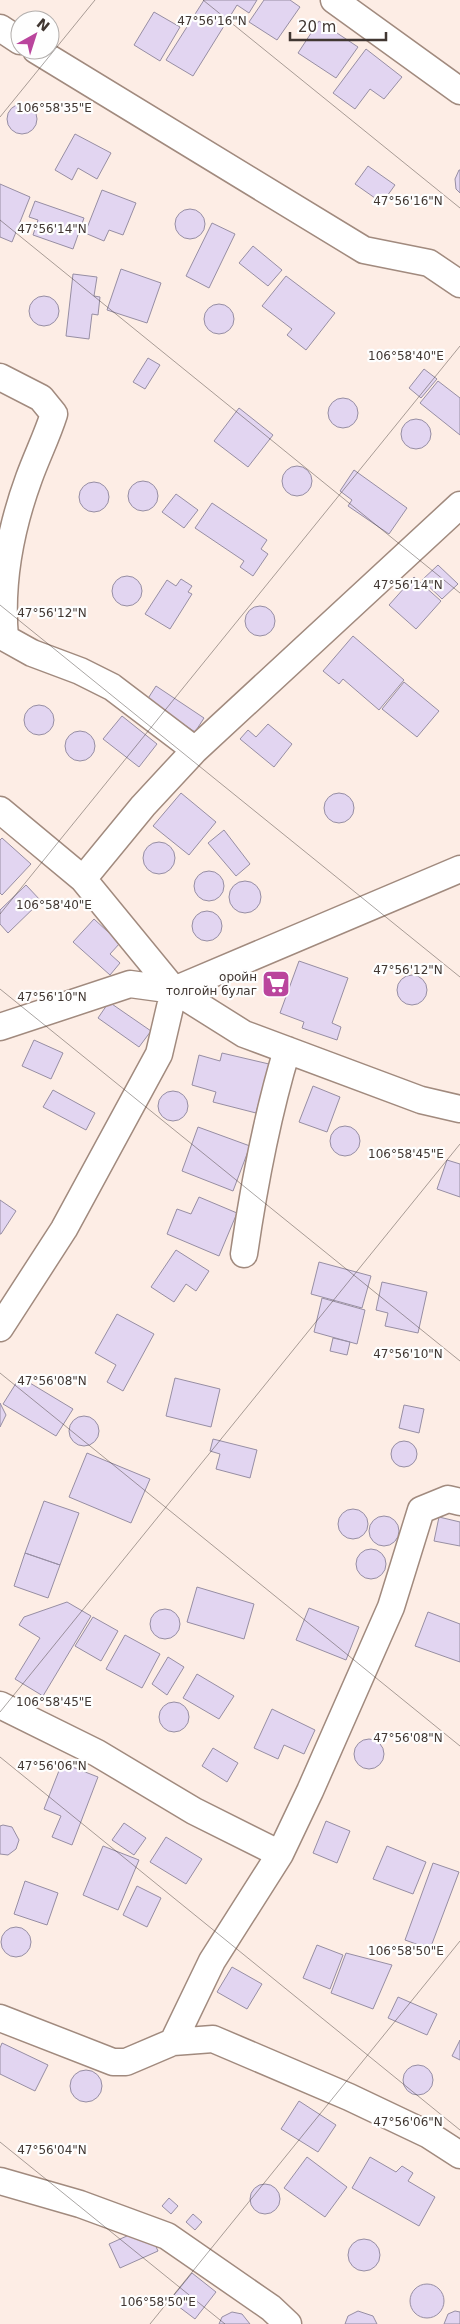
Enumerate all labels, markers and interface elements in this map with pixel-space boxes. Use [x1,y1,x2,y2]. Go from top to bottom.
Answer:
north arrow [10,10,60,60]
scale bar [290,10,386,42]
text: 47°56'16"N [177,14,247,28]
text: N [34,15,53,35]
text: 20 m [298,18,336,36]
text: 106°58'35"E [16,101,92,115]
text: 47°56'16"N [373,194,443,208]
text: 47°56'14"N [17,222,87,236]
text: 106°58'40"E [368,349,444,363]
text: 47°56'14"N [373,578,443,592]
text: 47°56'12"N [17,606,87,620]
text: 106°58'40"E [16,898,92,912]
text: 47°56'12"N [373,963,443,977]
supermarket icon: оройн толгойн булаг [261,969,291,999]
place label: оройн толгойн булаг [166,970,257,998]
text: 47°56'10"N [17,990,87,1004]
text: 106°58'45"E [368,1147,444,1161]
text: 47°56'10"N [373,1347,443,1361]
text: 47°56'08"N [17,1374,87,1388]
text: 106°58'45"E [16,1695,92,1709]
text: 47°56'08"N [373,1731,443,1745]
text: 47°56'06"N [17,1759,87,1773]
text: 106°58'50"E [368,1944,444,1958]
text: 47°56'06"N [373,2115,443,2129]
text: 47°56'04"N [17,2143,87,2157]
text: 106°58'50"E [120,2295,196,2309]

